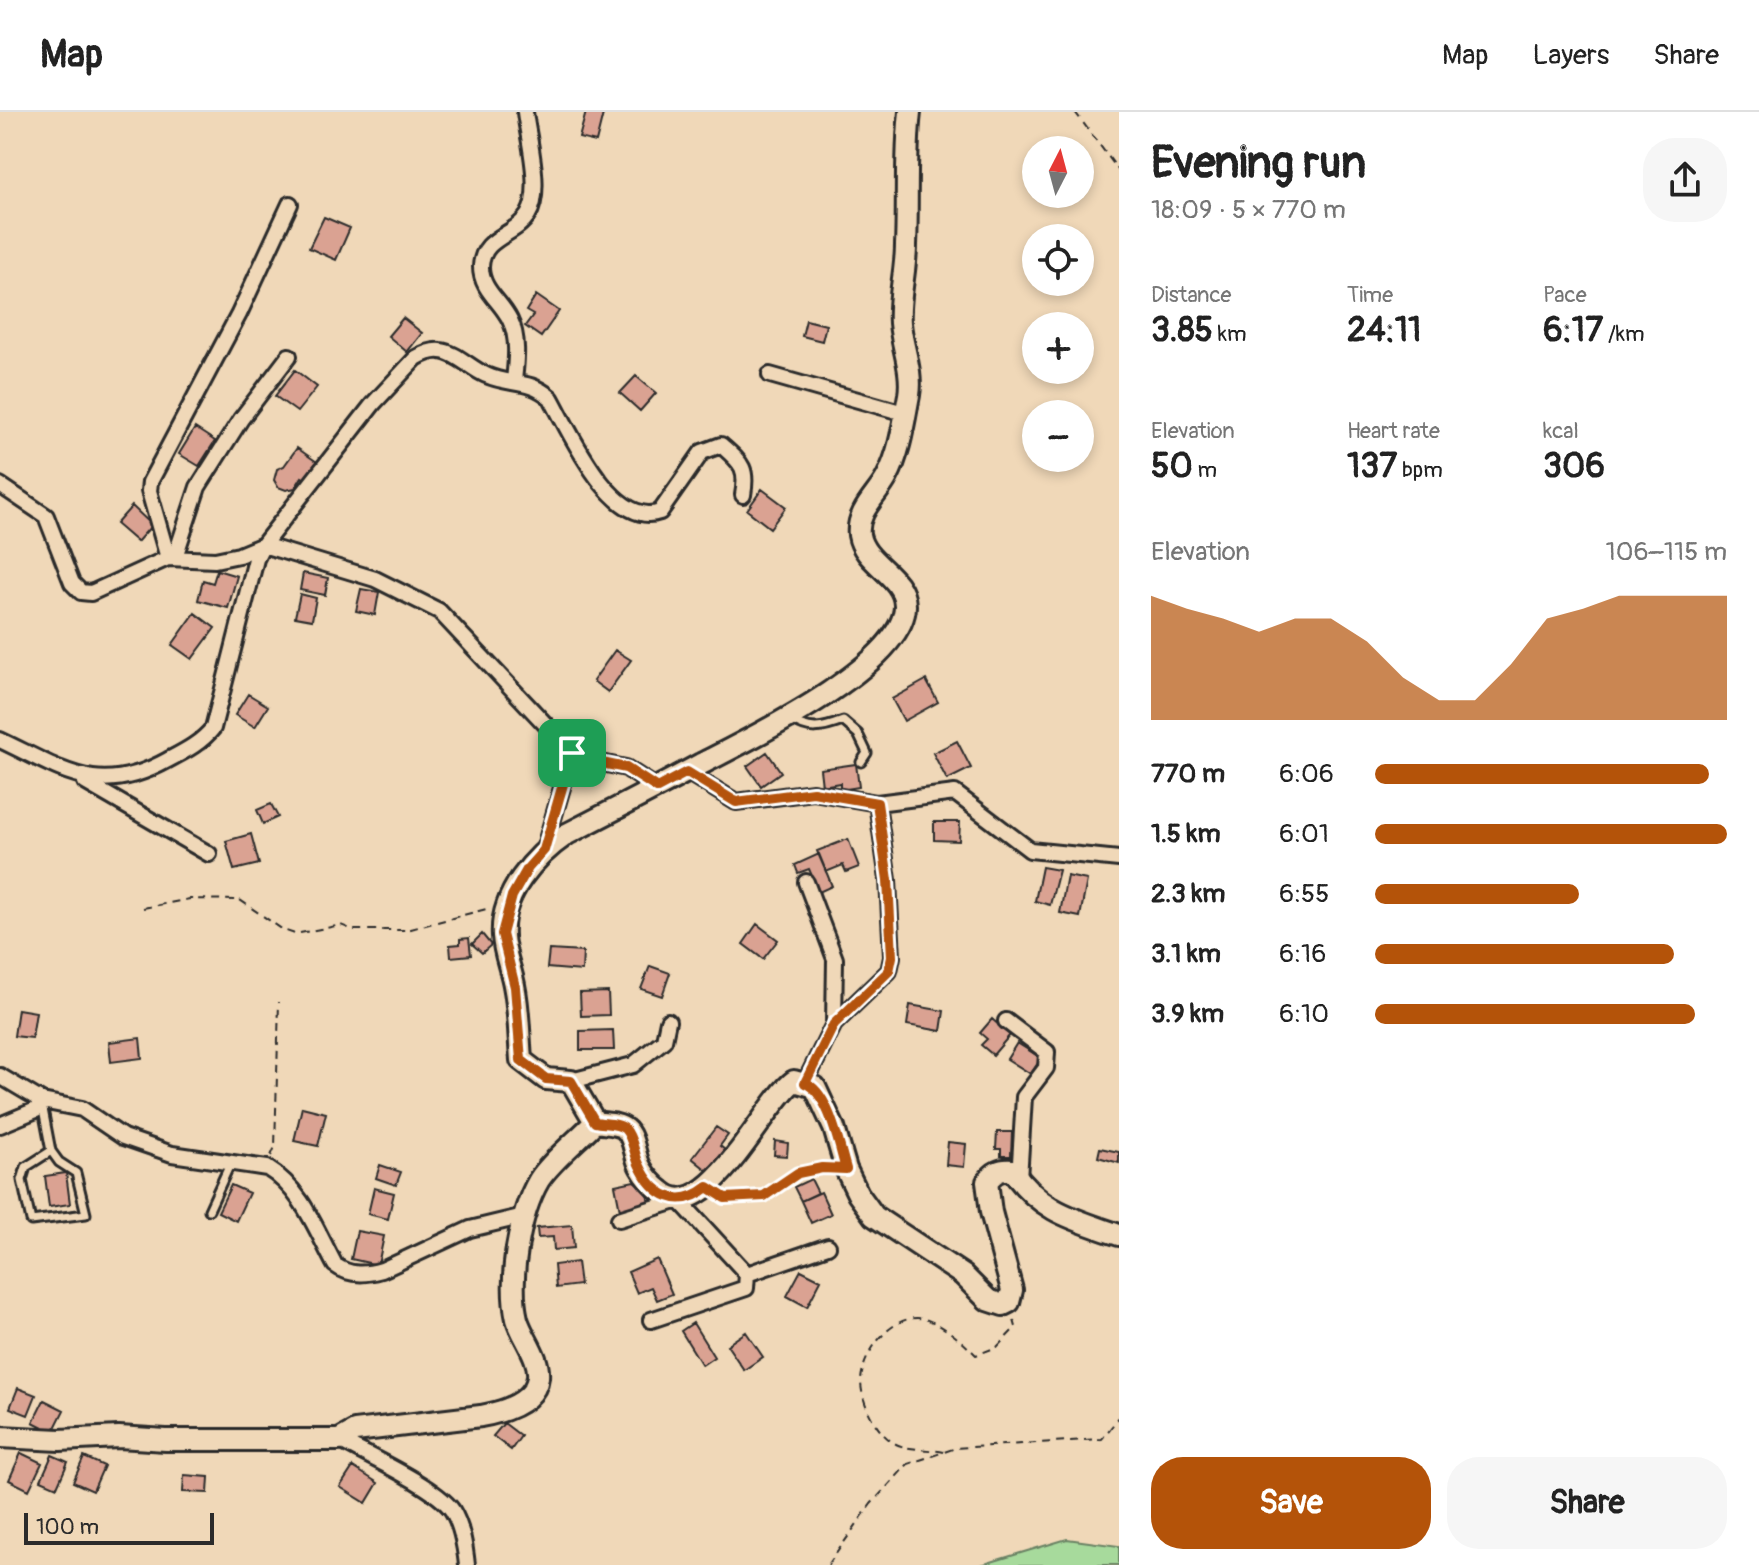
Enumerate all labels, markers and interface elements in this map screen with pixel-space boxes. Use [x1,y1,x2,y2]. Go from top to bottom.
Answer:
text: Map [40,31,103,79]
text: Map [1442,38,1488,73]
text: Layers [1532,38,1609,73]
text: Share [1653,38,1719,73]
north arrow [1022,136,1094,208]
map controls [1022,136,1094,472]
text: Evening run [1151,136,1366,191]
button: share [1643,138,1727,222]
text: 18:09 · 5 × 770 m [1151,194,1346,226]
button: locate [1022,224,1094,296]
text: Distance [1151,281,1231,309]
text: Time [1347,281,1393,309]
text: Pace [1543,281,1587,309]
text: 3.85 [1151,309,1213,352]
text: 24:11 [1347,309,1421,352]
text: 6:17 [1543,309,1603,352]
button: + [1022,312,1094,384]
text: km [1213,320,1246,348]
text: /km [1603,320,1645,348]
button: − [1022,400,1094,472]
text: Elevation [1151,417,1235,445]
text: Heart rate [1347,417,1440,445]
text: kcal [1543,417,1579,445]
text: 50 [1151,445,1193,488]
text: 137 [1347,445,1397,488]
text: 306 [1543,445,1605,488]
text: m [1193,456,1217,484]
text: bpm [1397,456,1443,484]
text: Elevation [1151,536,1250,568]
text: 106–115 m [1605,536,1727,568]
pin [538,719,606,787]
icon: arrive [550,731,594,775]
text: 770 m [1151,758,1225,790]
text: 6:06 [1279,758,1334,790]
text: 1.5 km [1151,818,1221,850]
text: 6:01 [1279,818,1329,850]
text: 2.3 km [1151,878,1225,910]
text: 6:55 [1279,878,1329,910]
text: 3.1 km [1151,938,1221,970]
text: 6:16 [1279,938,1326,970]
text: 3.9 km [1151,998,1224,1030]
text: 6:10 [1279,998,1329,1030]
button: Save [1151,1457,1431,1549]
button: Share [1447,1457,1727,1549]
scale bar [24,1509,214,1545]
text: 100 m [36,1513,99,1541]

